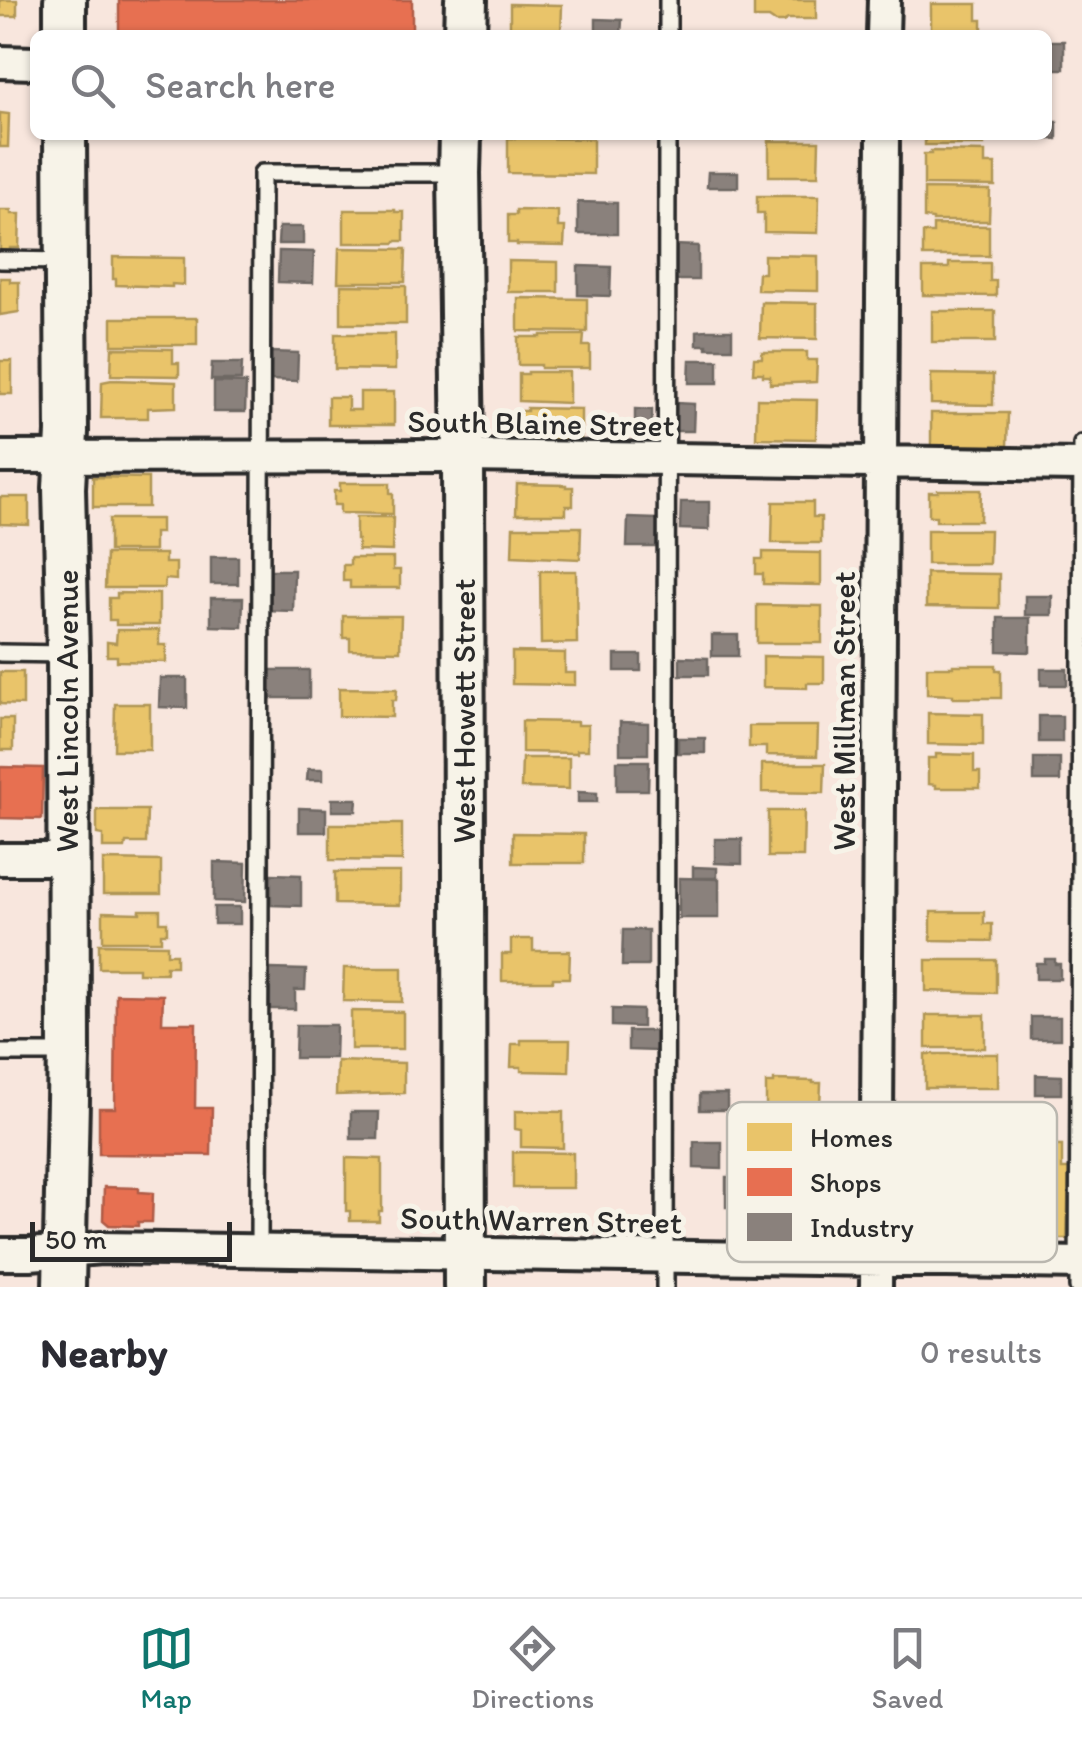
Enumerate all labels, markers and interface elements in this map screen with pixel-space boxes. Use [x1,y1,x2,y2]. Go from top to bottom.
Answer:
search box [30,30,1052,140]
icon: search [65,58,120,113]
text: Search here [145,62,336,108]
street label: South Blaine Street [407,402,675,444]
street label: West Lincoln Avenue [48,569,86,853]
street label: West Millman Street [825,571,863,851]
street label: West Howett Street [445,578,483,844]
legend [727,1102,1057,1262]
text: Homes [810,1120,893,1154]
text: Shops [810,1165,882,1199]
street label: South Warren Street [400,1199,682,1241]
text: Industry [810,1210,914,1244]
scale bar [30,1217,232,1262]
text: 50 m [45,1222,107,1256]
text: Nearby [40,1327,167,1378]
text: 0 results [920,1333,1042,1371]
tab: Map [139,1621,194,1715]
tab: Directions [471,1621,594,1715]
tab: Saved [872,1621,943,1715]

